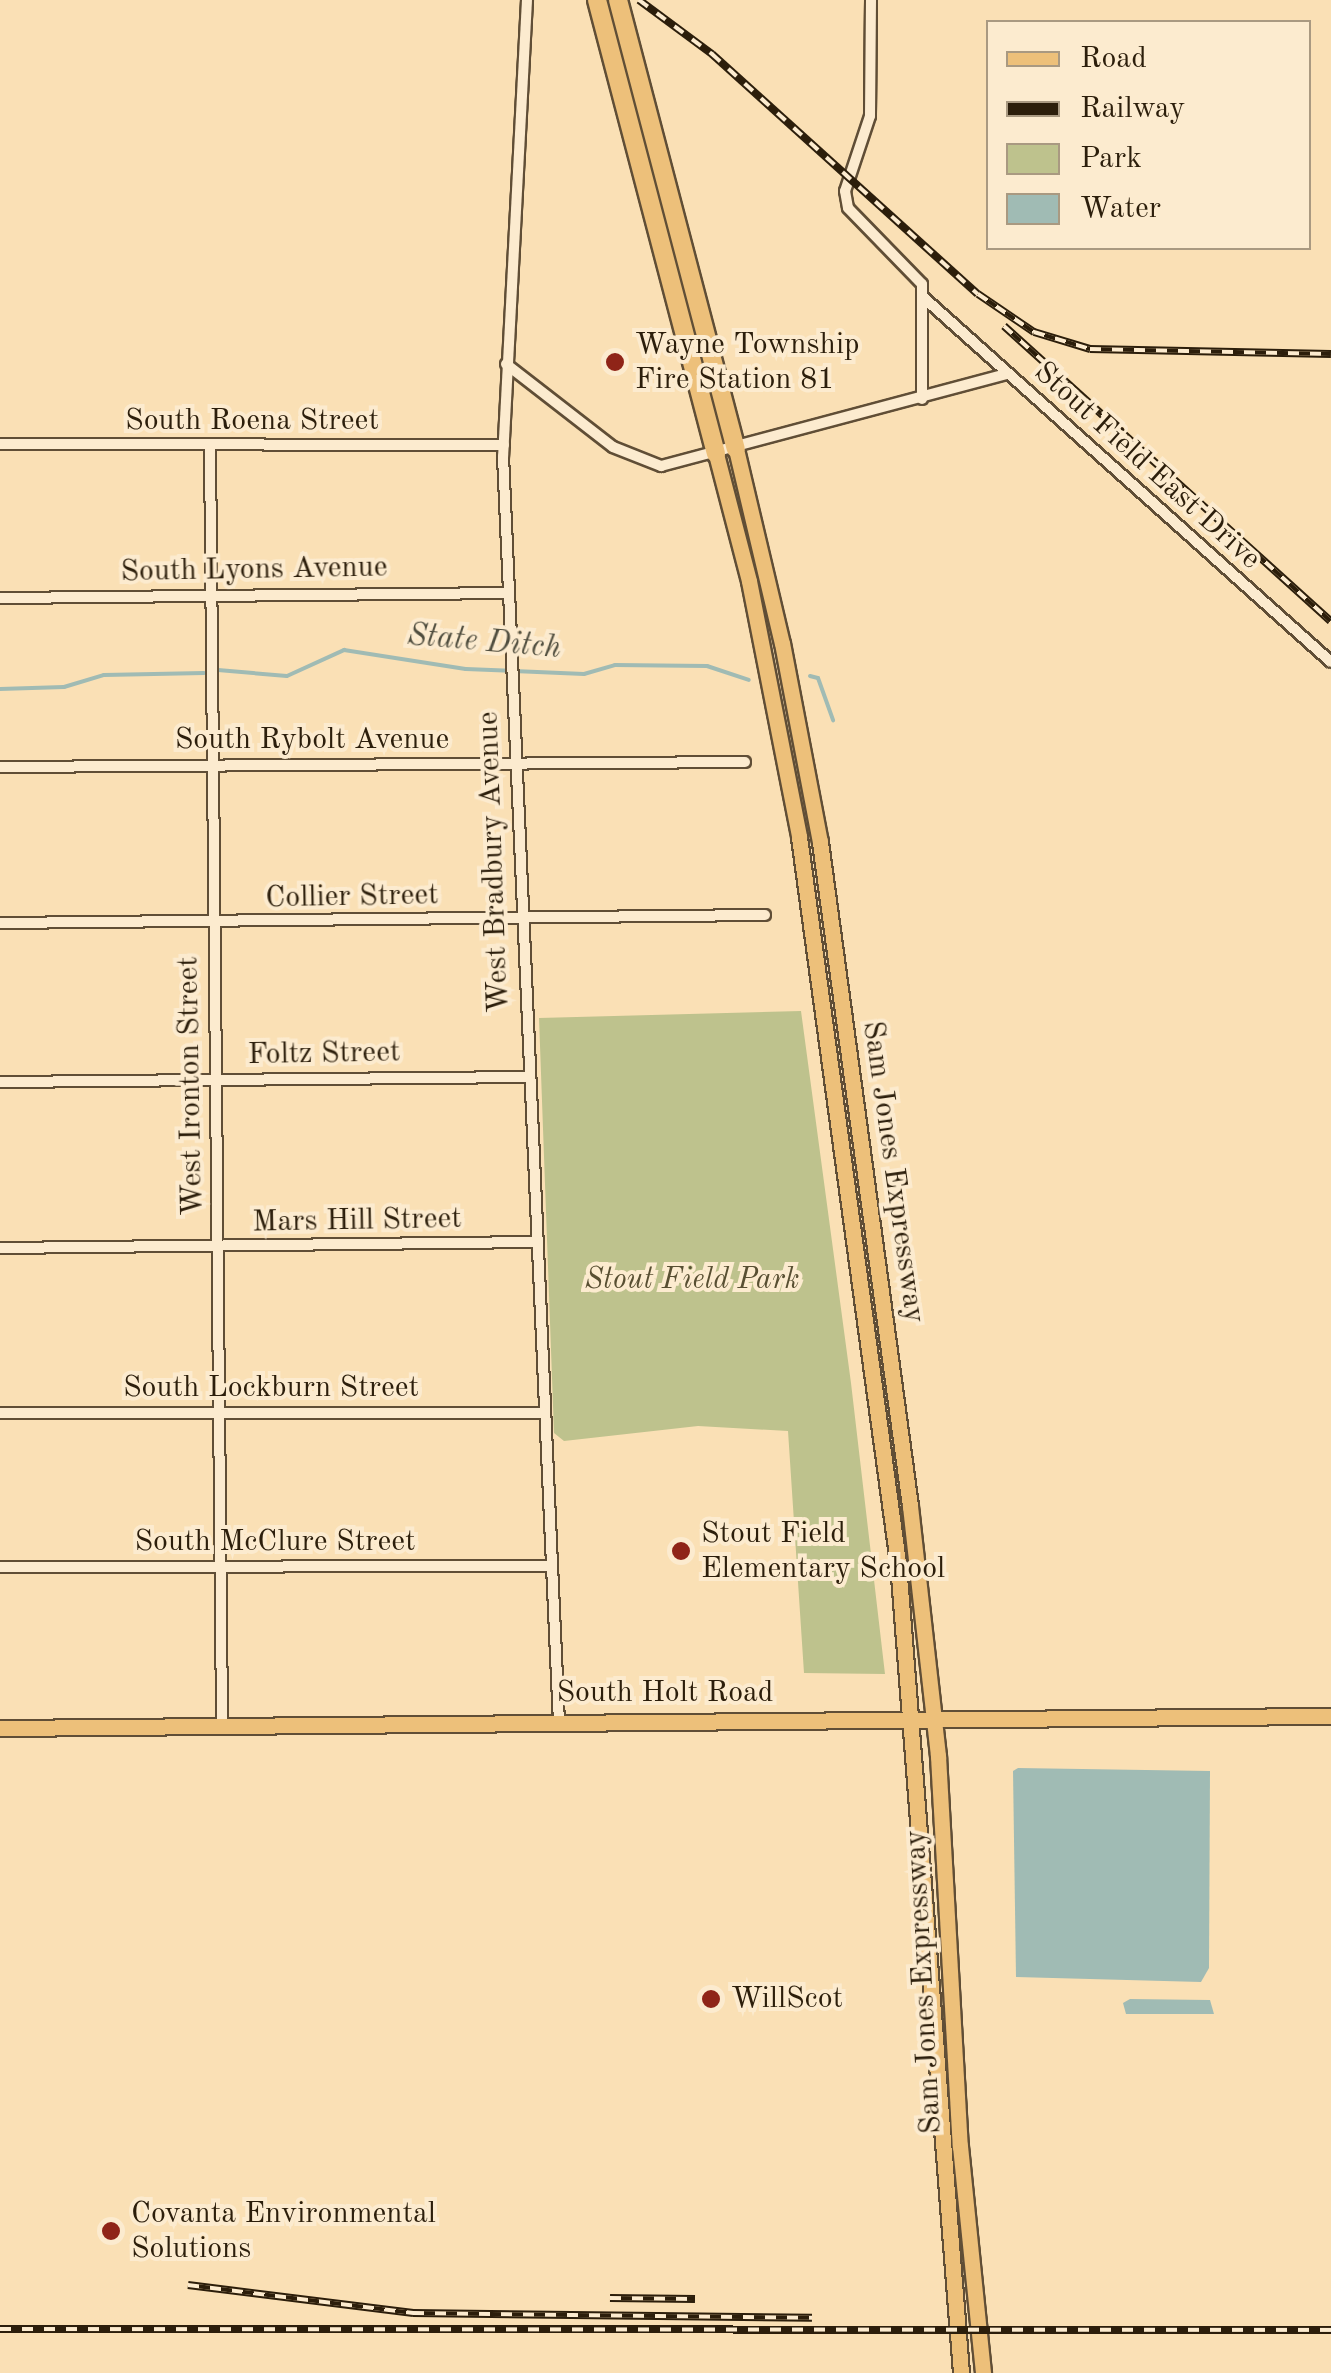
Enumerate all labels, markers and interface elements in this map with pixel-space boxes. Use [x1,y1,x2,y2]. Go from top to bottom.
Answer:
legend [986,20,1311,250]
text: Road [1080,44,1147,74]
text: Railway [1080,94,1185,124]
text: Park [1080,144,1142,174]
text: Water [1080,194,1161,224]
place label: Wayne Township Fire Station 81 [635,327,860,398]
marker: Wayne Township Fire Station 81 [604,351,626,373]
street label: Stout Field East Drive [1026,355,1268,577]
street label: South Roena Street [125,403,379,439]
street label: South Lyons Avenue [120,550,388,590]
water label: State Ditch [405,617,563,669]
street label: West Bradbury Avenue [471,711,517,1013]
street label: South Rybolt Avenue [175,722,449,758]
street label: Collier Street [265,877,439,917]
street label: West Ironton Street [171,956,211,1216]
street label: Sam Jones Expressway [854,1019,932,1325]
street label: Foltz Street [247,1035,401,1073]
street label: Mars Hill Street [252,1201,462,1241]
park label: Stout Field Park [585,1262,799,1298]
street label: South Lockburn Street [123,1370,419,1406]
place label: Stout Field Elementary School [701,1516,945,1586]
street label: South McClure Street [134,1524,416,1560]
marker: Stout Field Elementary School [670,1540,692,1562]
street label: South Holt Road [556,1675,774,1711]
street label: Sam Jones Expressway [898,1829,950,2135]
place label: WillScot [731,1981,843,2017]
marker: WillScot [700,1988,722,2010]
place label: Covanta Environmental Solutions [131,2196,436,2266]
marker: Covanta Environmental Solutions [100,2220,122,2242]

